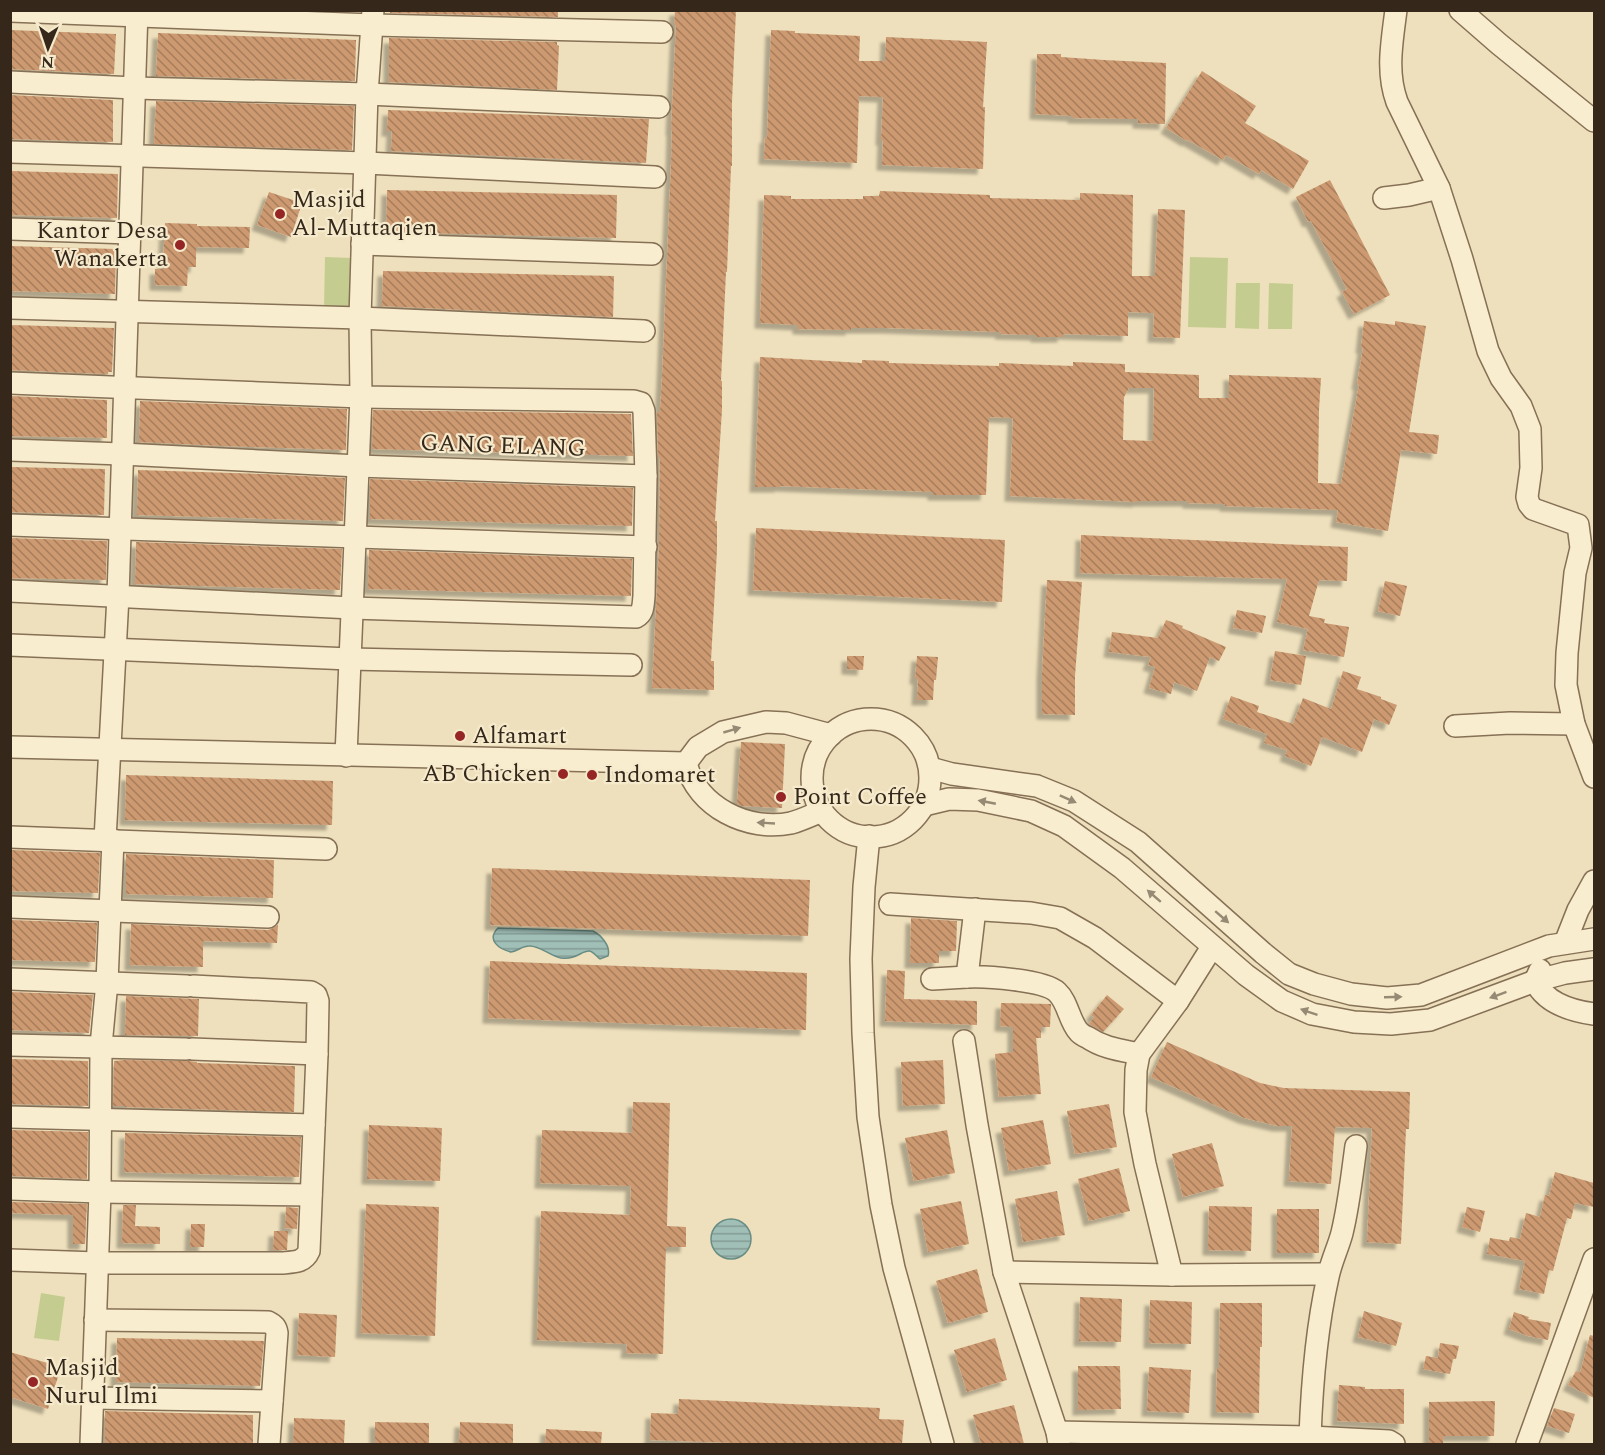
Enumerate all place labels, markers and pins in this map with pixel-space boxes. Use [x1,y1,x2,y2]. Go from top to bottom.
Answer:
place label: Masjid Al-Muttaqien [292,182,438,246]
marker: Masjid Al-Muttaqien [273,207,287,221]
place label: Kantor Desa Wanakerta [36,213,168,277]
marker: Kantor Desa Wanakerta [173,238,187,252]
place label: Alfamart [472,718,567,754]
marker: Alfamart [453,729,467,743]
place label: AB Chicken [422,756,551,792]
place label: Indomaret [604,757,716,793]
marker: AB Chicken [556,767,570,781]
marker: Indomaret [585,768,599,782]
place label: Point Coffee [793,779,927,815]
marker: Point Coffee [774,790,788,804]
place label: Masjid Nurul Ilmi [45,1350,158,1414]
marker: Masjid Nurul Ilmi [26,1375,40,1389]

